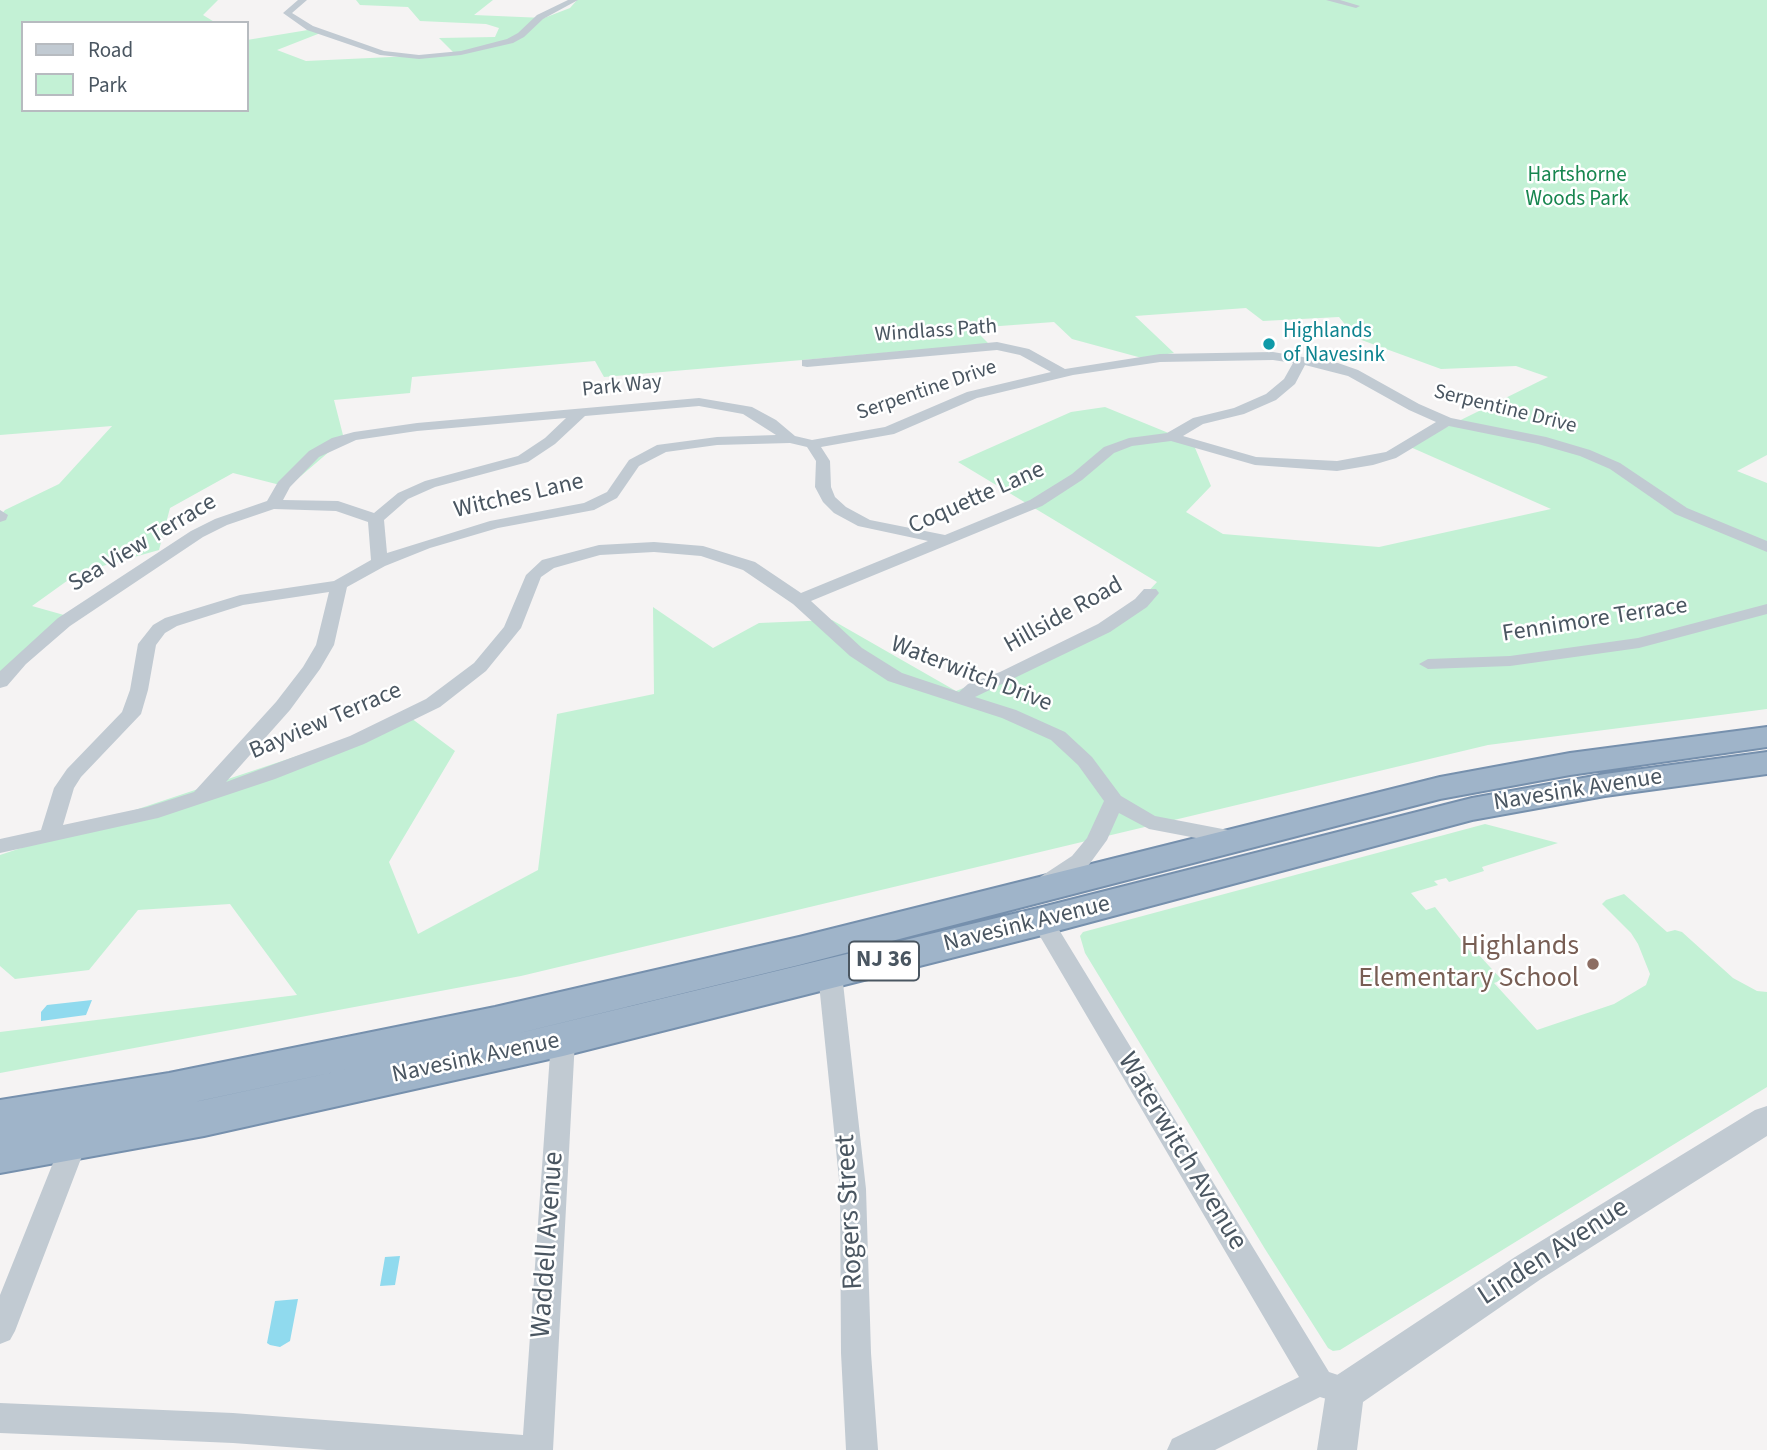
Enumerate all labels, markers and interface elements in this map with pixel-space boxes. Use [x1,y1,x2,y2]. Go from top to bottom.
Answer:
legend [21,21,248,112]
text: Road [88,35,133,65]
text: Park [88,70,127,100]
park label: Hartshorne Woods Park [1525,163,1629,213]
street label: Windlass Path [874,315,998,349]
place label: Highlands of Navesink [1283,319,1385,369]
marker: Highlands of Navesink [1261,336,1277,352]
street label: Serpentine Drive [854,355,1000,427]
street label: Park Way [581,370,663,404]
street label: Serpentine Drive [1431,380,1579,440]
street label: Coquette Lane [905,456,1049,542]
street label: Witches Lane [451,468,587,526]
street label: Sea View Terrace [64,489,222,599]
street label: Hillside Road [1000,572,1128,660]
street label: Fennimore Terrace [1500,592,1690,650]
street label: Waterwitch Drive [886,631,1056,719]
street label: Bayview Terrace [246,677,406,767]
street label: Navesink Avenue [1492,763,1664,819]
street label: Navesink Avenue [941,890,1113,960]
place label: Highlands Elementary School [1358,931,1579,997]
road number: NJ 36 [849,942,919,980]
marker: Highlands Elementary School [1585,956,1601,972]
street label: Navesink Avenue [390,1027,562,1091]
street label: Waterwitch Avenue [1109,1047,1253,1257]
street label: Rogers Street [830,1133,872,1291]
street label: Waddell Avenue [526,1151,572,1339]
street label: Linden Avenue [1473,1192,1635,1314]

